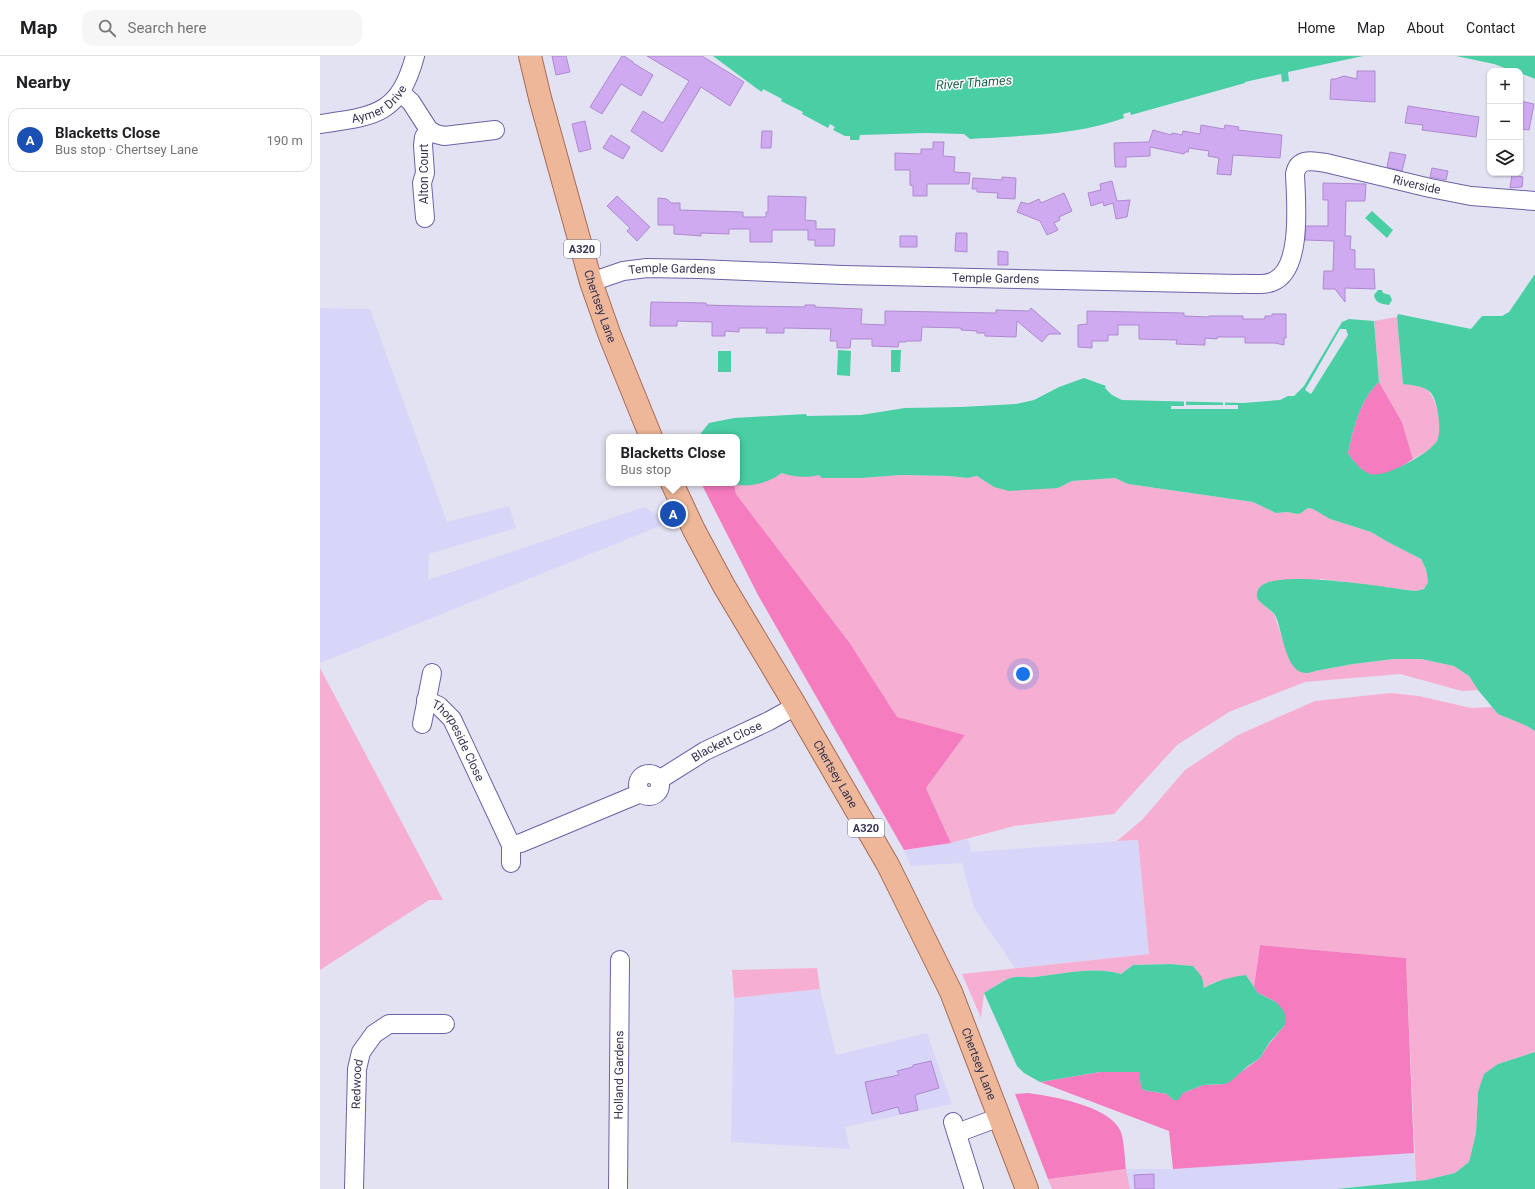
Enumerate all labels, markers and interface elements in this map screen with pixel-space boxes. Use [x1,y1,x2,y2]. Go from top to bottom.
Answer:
search box [82,10,362,46]
text: Map [20,16,58,39]
icon: search [96,17,118,39]
text: Search here [128,19,206,37]
text: Home [1297,20,1335,36]
text: Map [1357,20,1385,36]
text: About [1407,20,1444,36]
text: Contact [1466,20,1515,36]
map controls [1487,68,1523,176]
button: + [1487,68,1523,104]
text: Nearby [16,72,71,92]
water label: River Thames [935,72,1013,93]
street label: Aymer Drive [350,83,410,126]
button: − [1487,104,1523,140]
text: Blacketts Close [55,124,160,142]
text: A [26,133,34,148]
text: 190 m [266,133,303,148]
button: layers [1487,140,1523,176]
text: Bus stop · Chertsey Lane [55,142,198,157]
street label: Alton Court [417,144,431,204]
street label: Riverside [1391,172,1442,197]
road number: A320 [564,240,600,258]
street label: Temple Gardens [628,260,716,277]
street label: Chertsey Lane [581,268,619,345]
street label: Temple Gardens [952,270,1040,286]
popup [606,434,740,486]
text: Blacketts Close [621,444,726,462]
text: Bus stop [621,462,671,477]
pin: A [660,499,686,529]
your location [1013,664,1033,684]
street label: Thorpeside Close [430,697,487,783]
street label: Blackett Close [689,718,764,765]
street label: Chertsey Lane [810,738,860,811]
road number: A320 [848,819,884,837]
street label: Chertsey Lane [959,1026,999,1102]
street label: Holland Gardens [612,1031,626,1120]
street label: Redwood [349,1058,366,1109]

